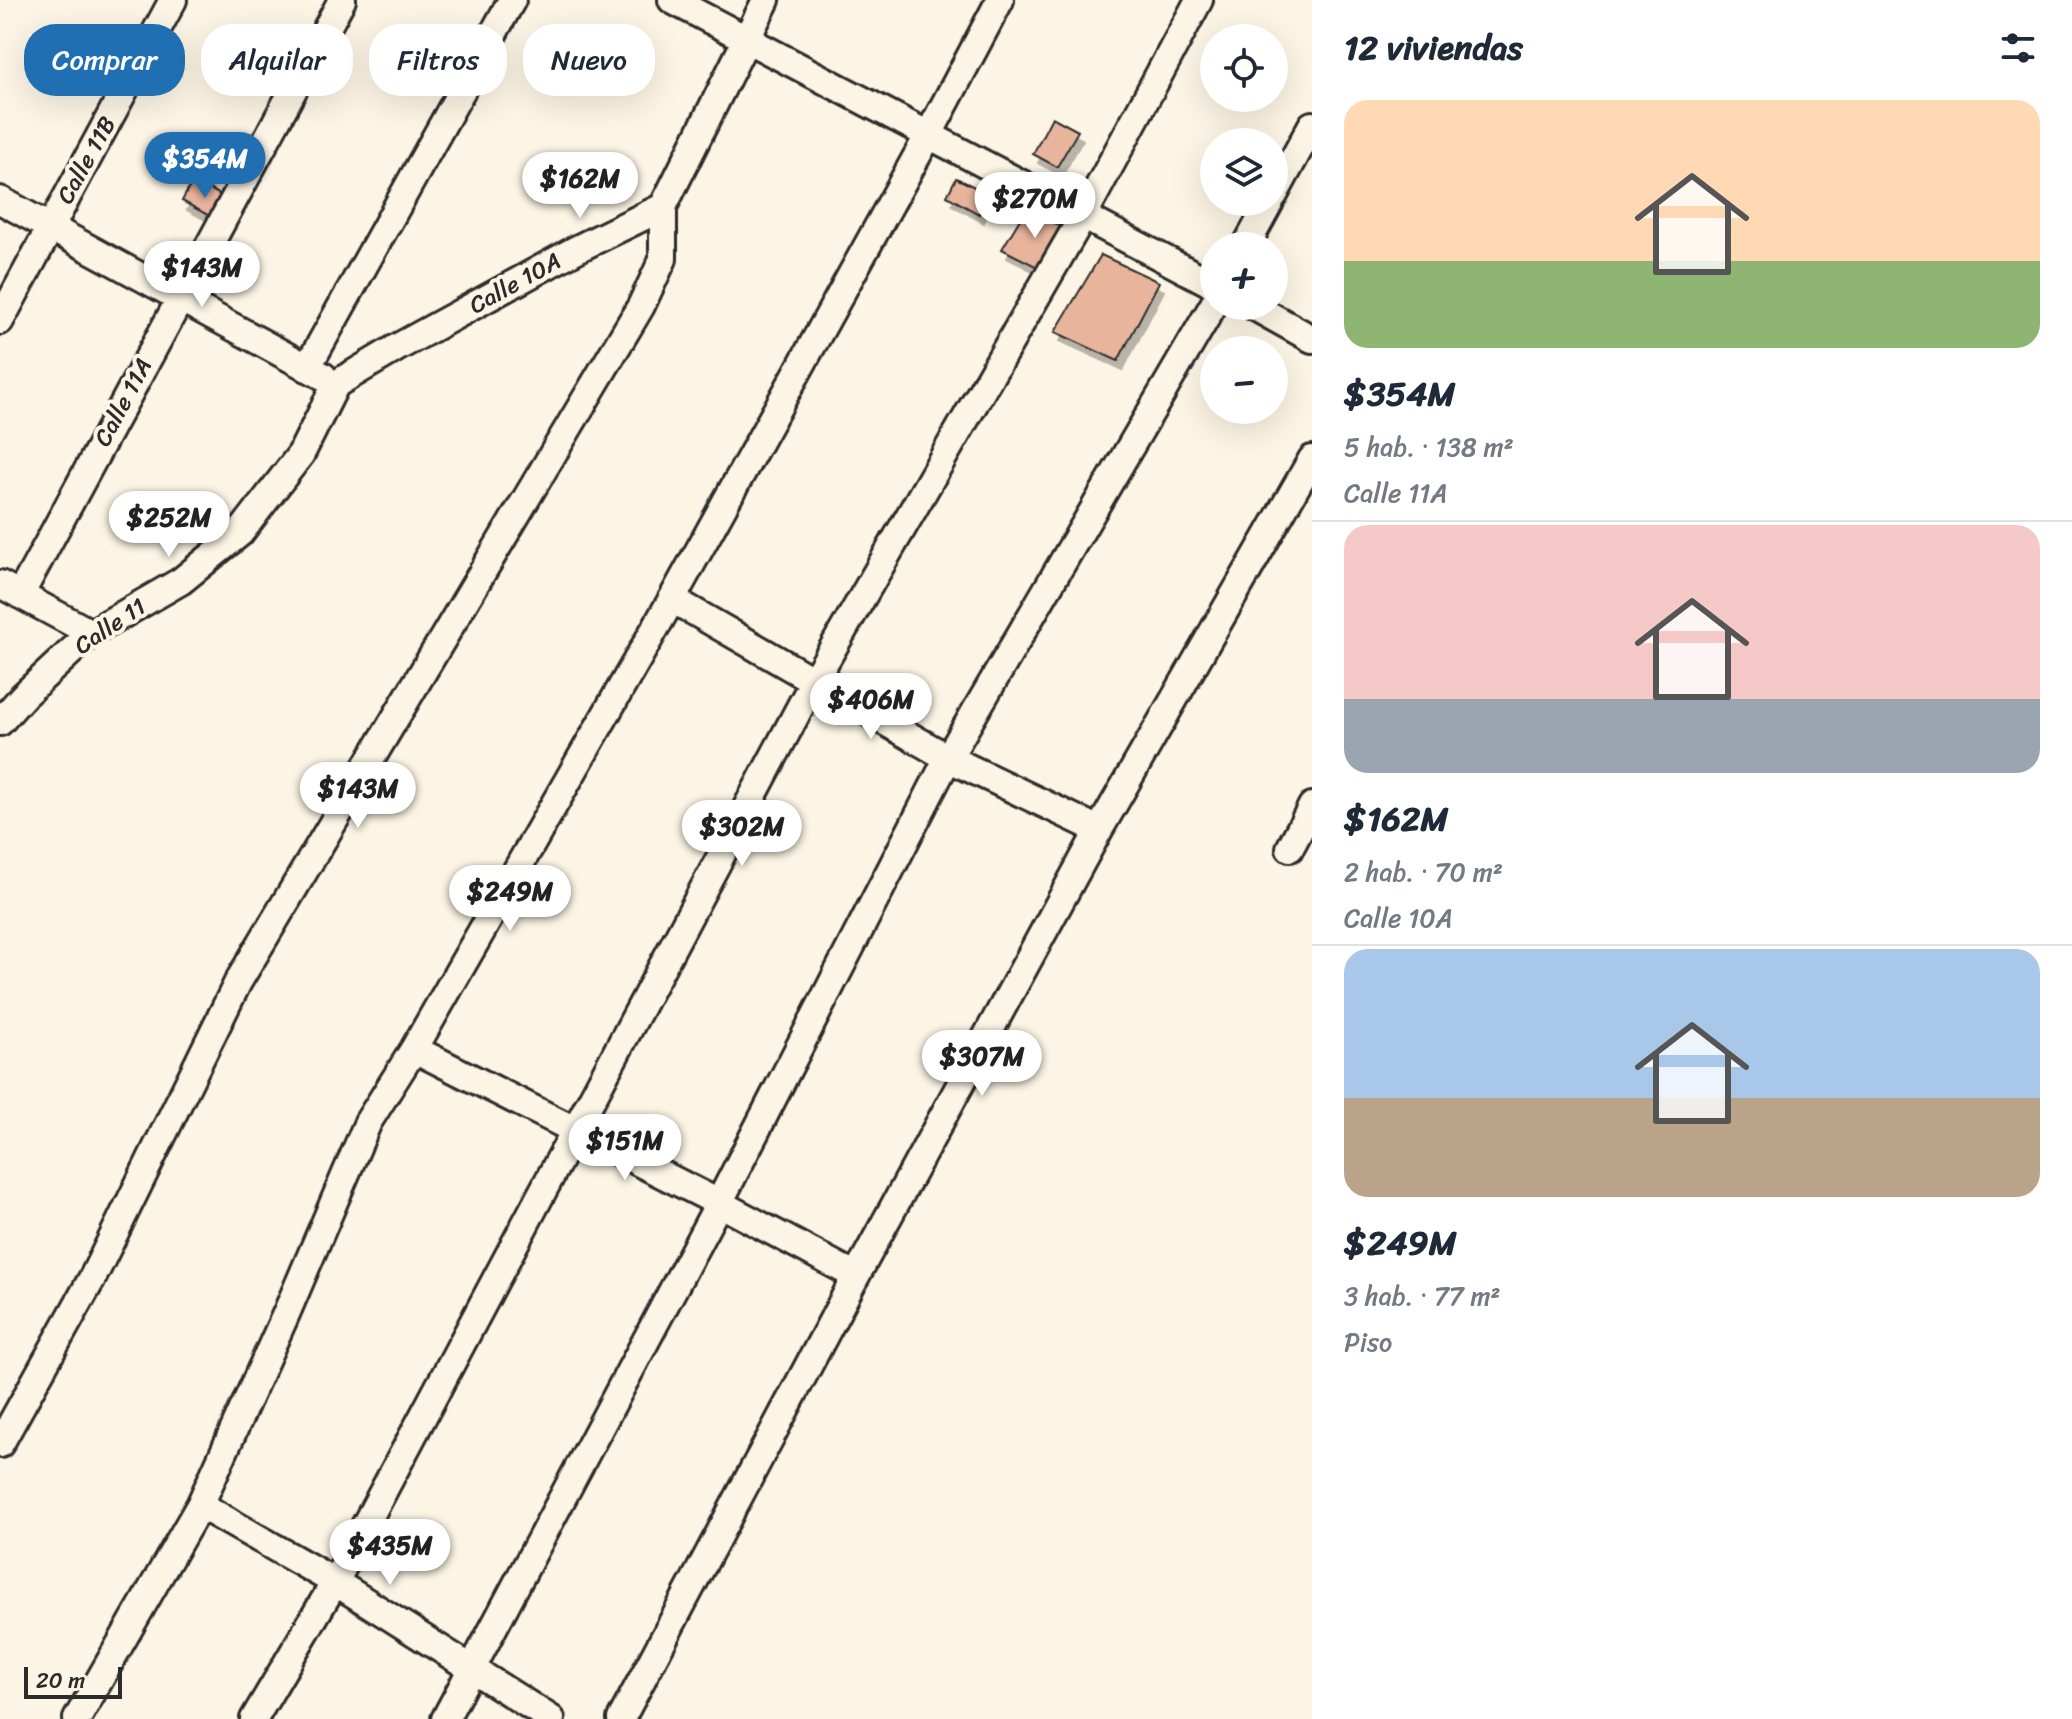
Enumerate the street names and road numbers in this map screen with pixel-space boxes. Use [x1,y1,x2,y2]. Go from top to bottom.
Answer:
street label: Calle 11B [45,108,127,212]
street label: Calle 10A [461,240,569,326]
street label: Calle 11A [82,350,164,454]
street label: Calle 11 [65,586,155,666]

